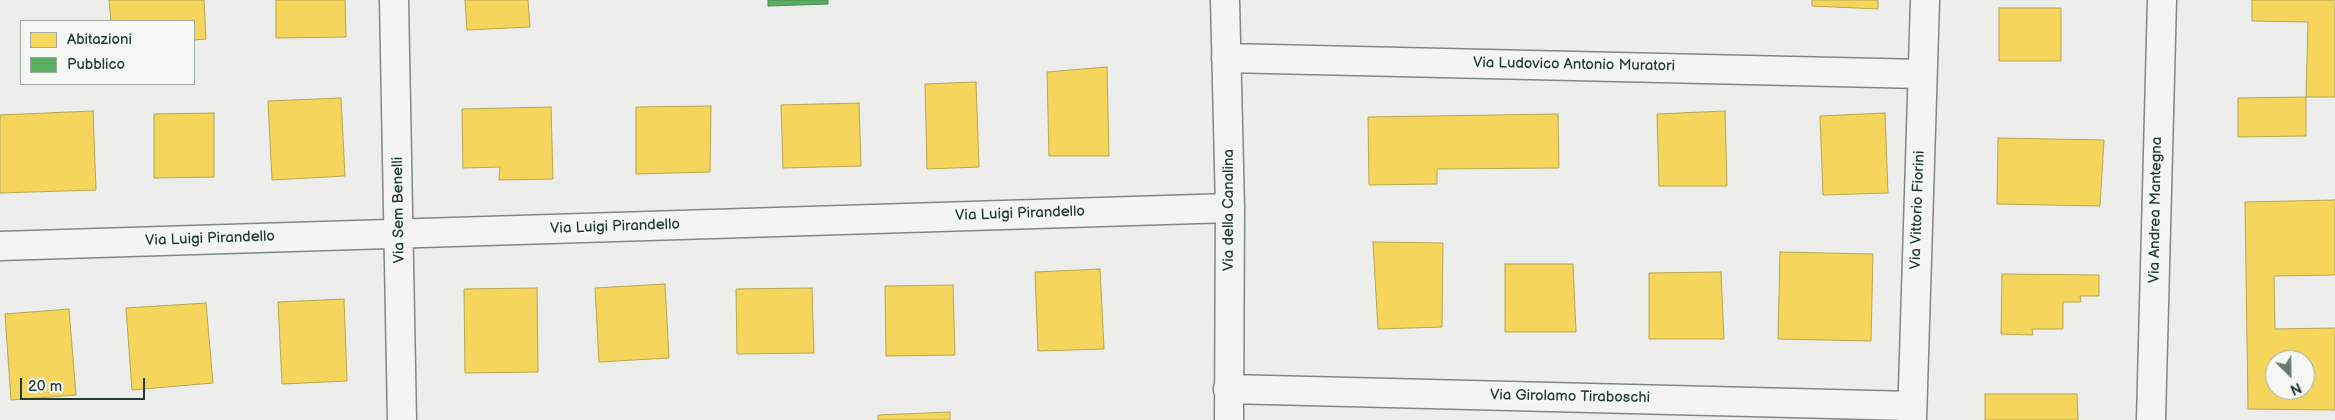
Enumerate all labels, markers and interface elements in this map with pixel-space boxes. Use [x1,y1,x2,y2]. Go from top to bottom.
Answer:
legend [20,20,195,85]
text: Abitazioni [67,30,132,49]
street label: Via Ludovico Antonio Muratori [1473,54,1675,76]
text: Pubblico [67,55,125,74]
street label: Via Andrea Mantegna [2146,137,2166,283]
street label: Via della Canalina [1220,149,1238,271]
street label: Via Vittorio Fiorini [1907,150,1929,270]
street label: Via Sem Benelli [389,157,409,263]
street label: Via Luigi Pirandello [955,203,1085,225]
street label: Via Luigi Pirandello [550,216,680,238]
street label: Via Luigi Pirandello [145,228,275,250]
north arrow [2265,350,2315,400]
scale bar [22,368,148,400]
text: 20 m [28,377,62,396]
text: N [2288,378,2304,398]
street label: Via Girolamo Tiraboschi [1490,387,1650,407]

